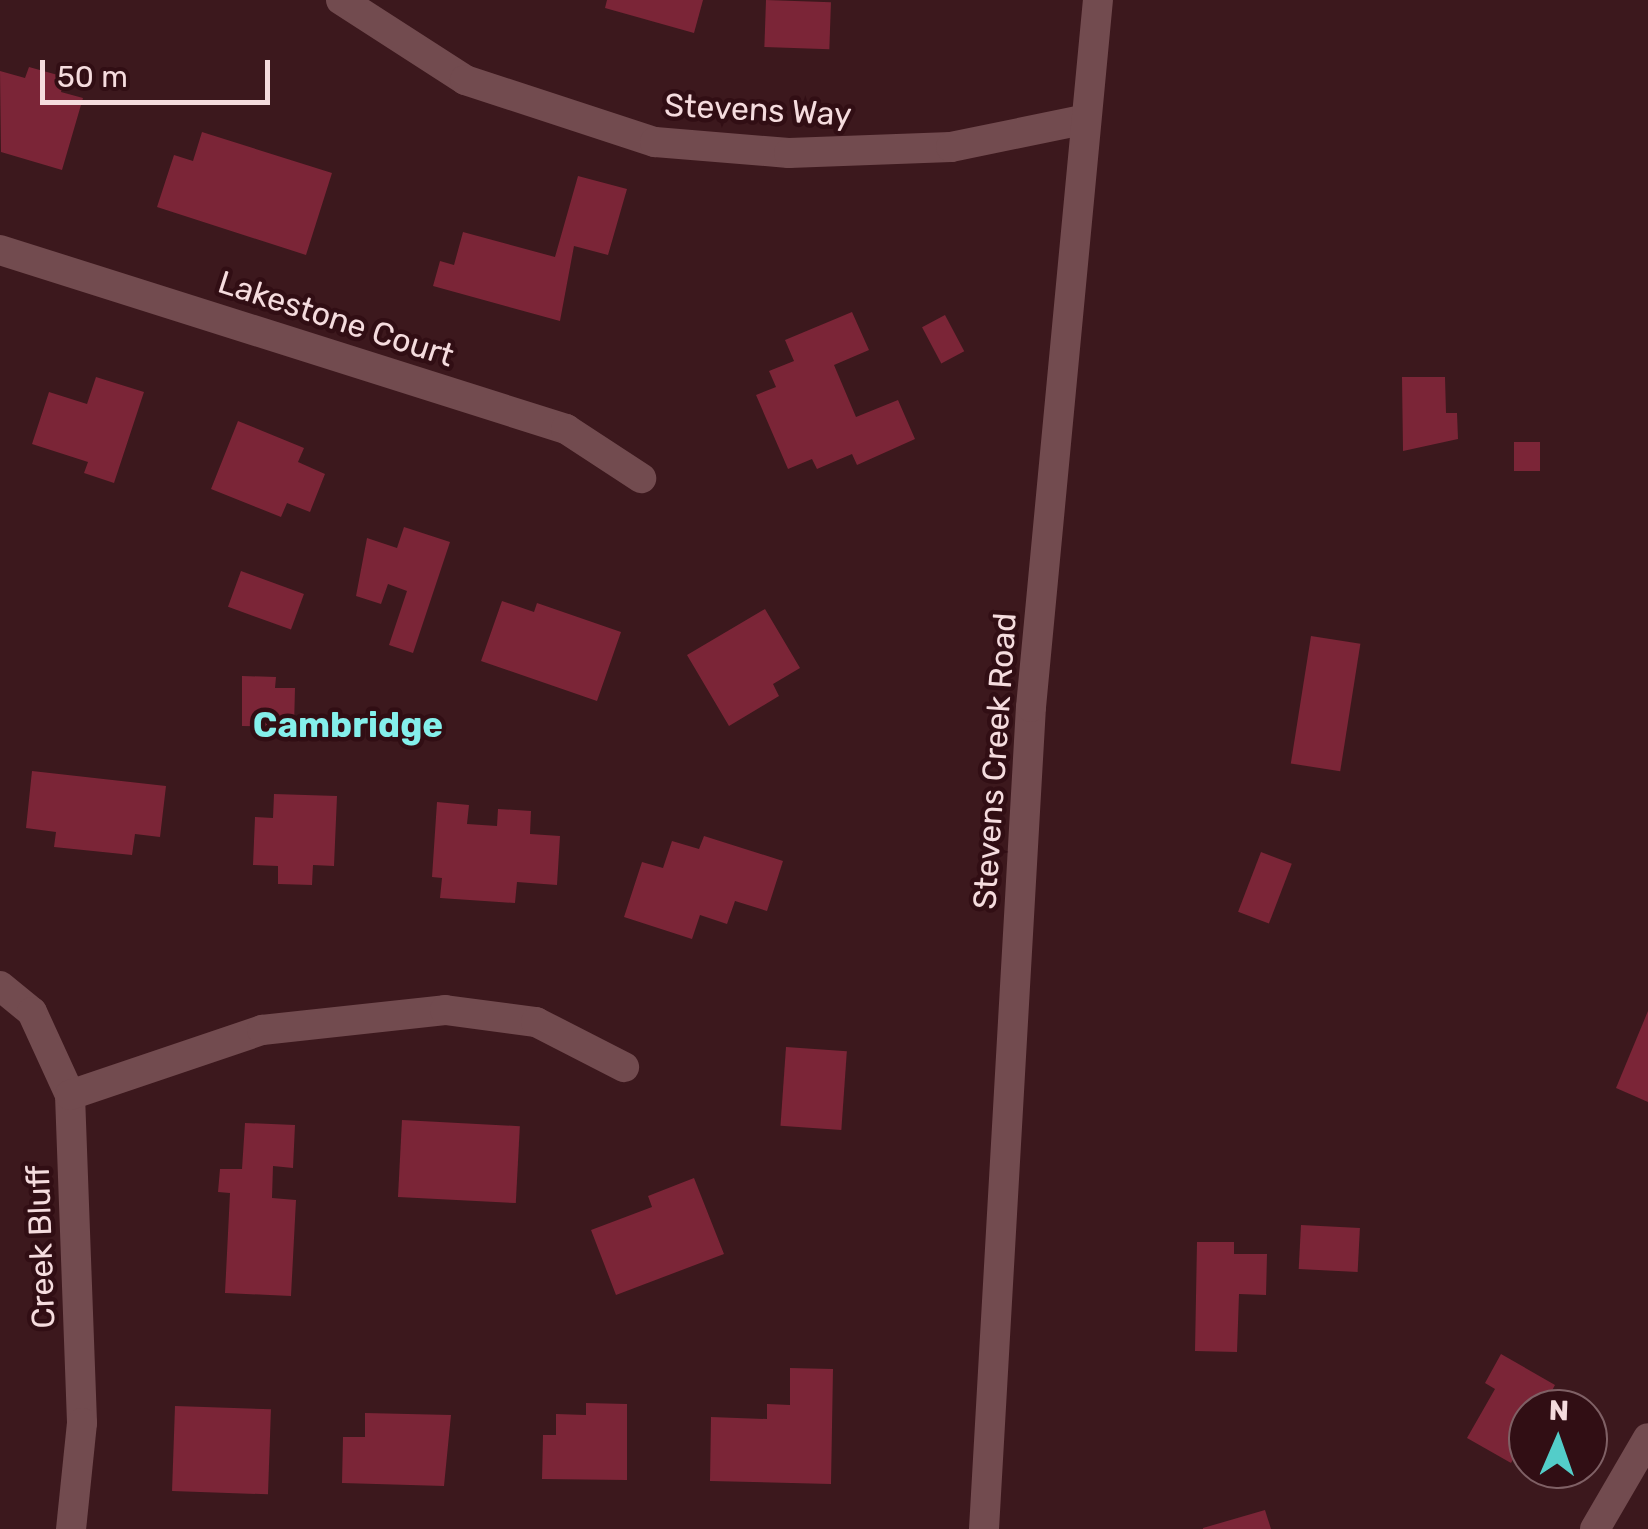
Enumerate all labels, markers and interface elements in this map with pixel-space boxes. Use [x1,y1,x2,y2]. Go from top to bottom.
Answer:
scale bar [45,40,275,102]
text: 50 m [57,59,128,95]
street label: Stevens Way [663,86,853,134]
street label: Lakestone Court [213,263,459,375]
street label: Stevens Creek Road [965,611,1025,911]
district label: Cambridge [253,704,443,746]
street label: Creek Bluff [19,1164,63,1330]
north arrow [1508,1389,1608,1489]
text: N [1548,1394,1570,1427]

